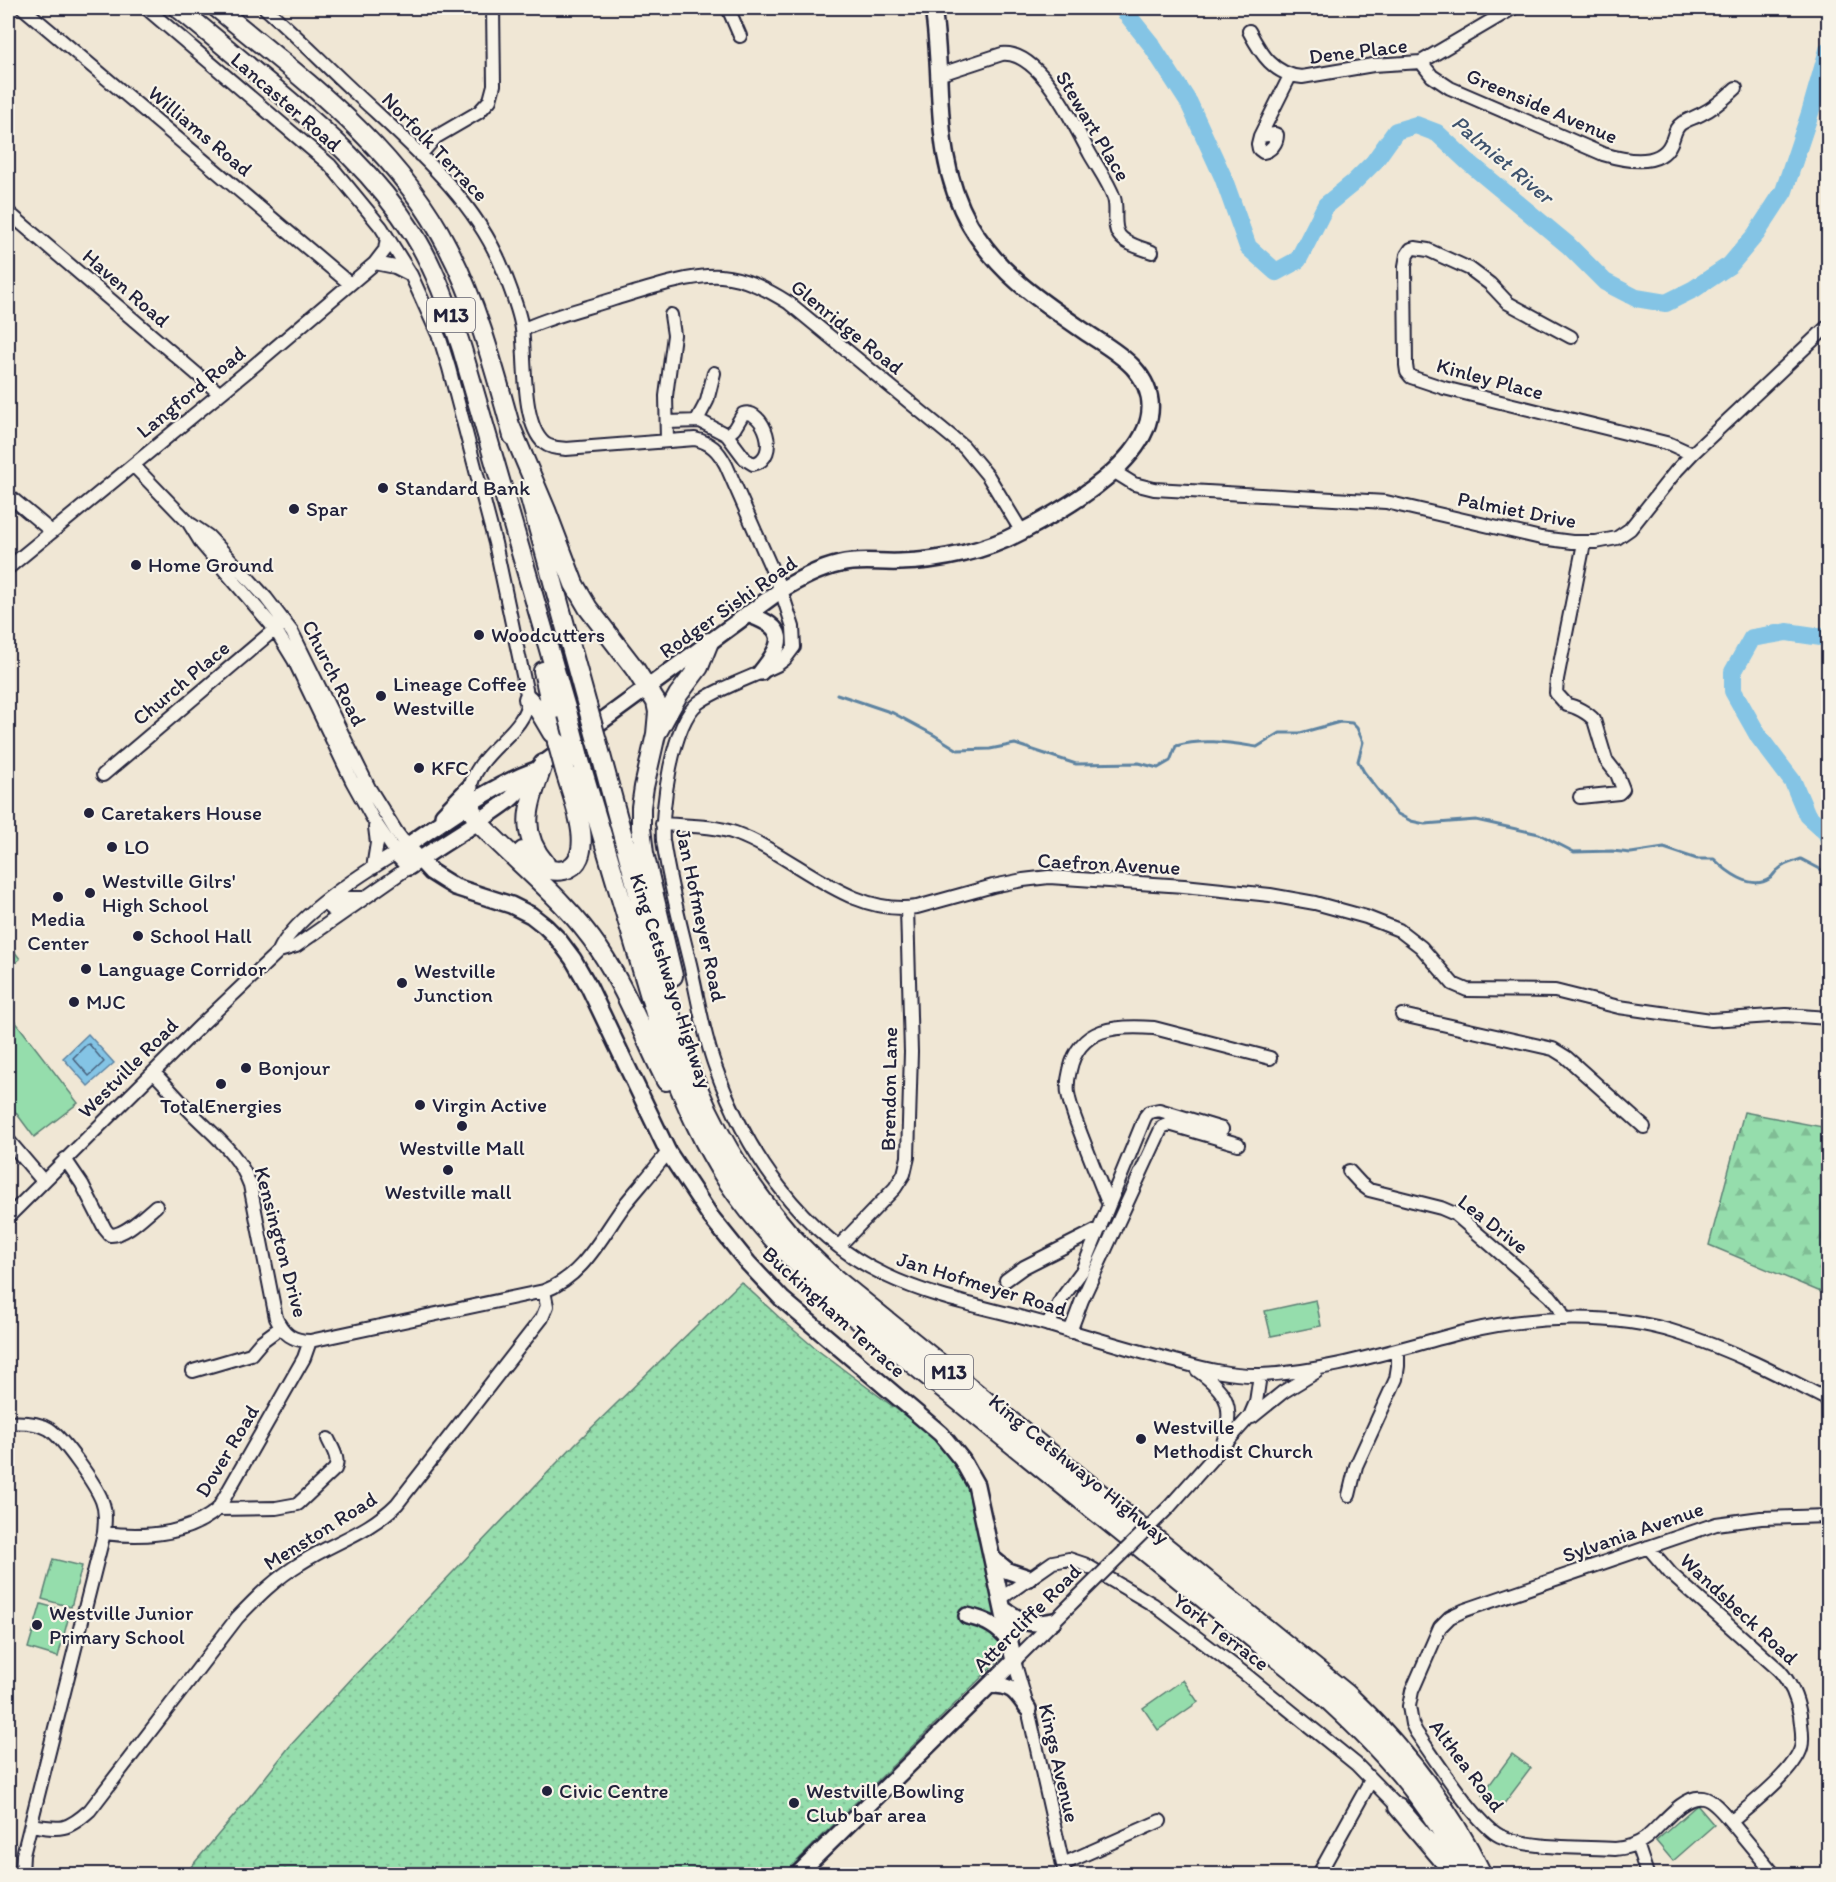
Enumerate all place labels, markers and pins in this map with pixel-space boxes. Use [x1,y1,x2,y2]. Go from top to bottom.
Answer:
place label: Standard Bank [395,475,530,500]
marker: Standard Bank [376,481,390,495]
place label: Spar [306,496,348,521]
marker: Spar [287,502,301,516]
place label: Home Ground [148,552,274,577]
marker: Home Ground [129,558,143,572]
place label: Woodcutters [491,622,605,647]
marker: Woodcutters [472,628,486,642]
place label: Lineage Coffee Westville [393,671,527,720]
marker: Lineage Coffee Westville [374,689,388,703]
place label: KFC [431,755,469,780]
marker: KFC [412,761,426,775]
place label: Caretakers House [101,800,262,825]
marker: Caretakers House [82,806,96,820]
place label: LO [124,834,150,859]
marker: LO [105,840,119,854]
place label: Westville Gilrs' High School [102,868,236,917]
marker: Westville Gilrs' High School [83,886,97,900]
marker: Media Center [51,890,65,904]
place label: Media Center [27,906,89,955]
place label: School Hall [150,923,252,948]
marker: School Hall [131,929,145,943]
place label: Language Corridor [98,956,267,981]
place label: Westville Junction [414,958,496,1007]
marker: Language Corridor [79,962,93,976]
marker: Westville Junction [395,976,409,990]
place label: MJC [86,989,126,1014]
marker: MJC [67,995,81,1009]
place label: Bonjour [258,1055,331,1080]
marker: Bonjour [239,1061,253,1075]
marker: TotalEnergies [214,1077,228,1091]
place label: Virgin Active [432,1092,547,1117]
place label: TotalEnergies [160,1093,282,1118]
marker: Virgin Active [413,1098,427,1112]
marker: Westville Mall [455,1119,469,1133]
place label: Westville Mall [399,1135,525,1160]
marker: Westville mall [441,1163,455,1177]
place label: Westville mall [385,1179,511,1204]
place label: Westville Methodist Church [1153,1414,1313,1463]
marker: Westville Methodist Church [1134,1432,1148,1446]
place label: Westville Junior Primary School [49,1600,194,1649]
marker: Westville Junior Primary School [30,1618,44,1632]
place label: Civic Centre [559,1778,669,1803]
place label: Westville Bowling Club bar area [806,1778,964,1827]
marker: Civic Centre [540,1784,554,1798]
marker: Westville Bowling Club bar area [787,1796,801,1810]

